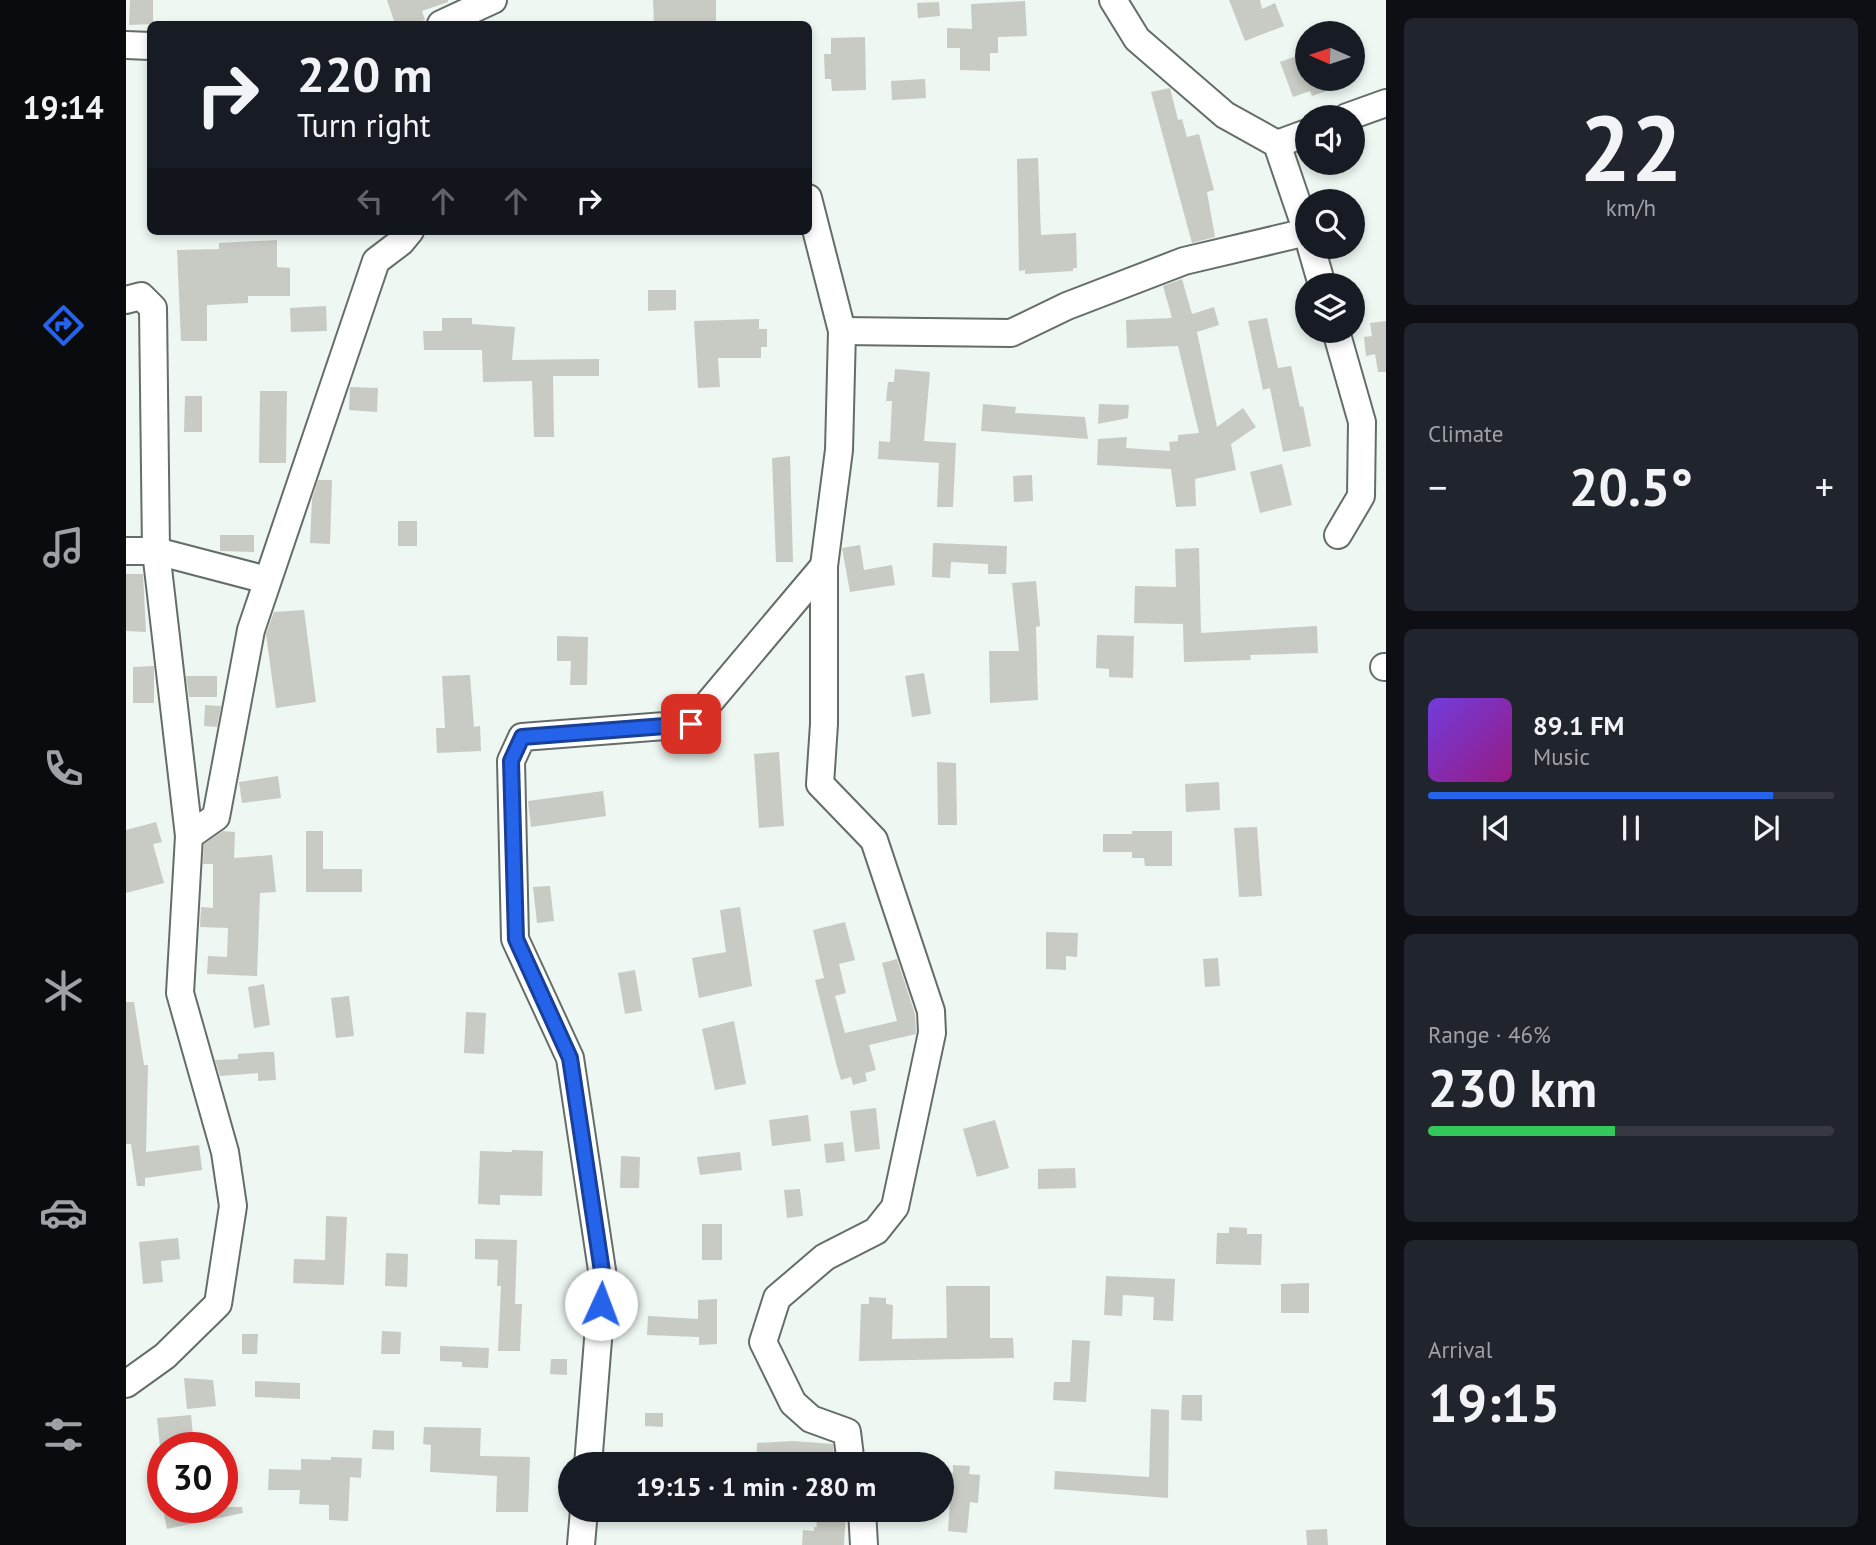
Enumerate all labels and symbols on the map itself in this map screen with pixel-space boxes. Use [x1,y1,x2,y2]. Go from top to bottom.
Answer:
north arrow [1295,21,1365,91]
pin [661,694,721,754]
position arrow [564,1267,638,1341]
speed limit sign: 30 [147,1432,238,1523]

